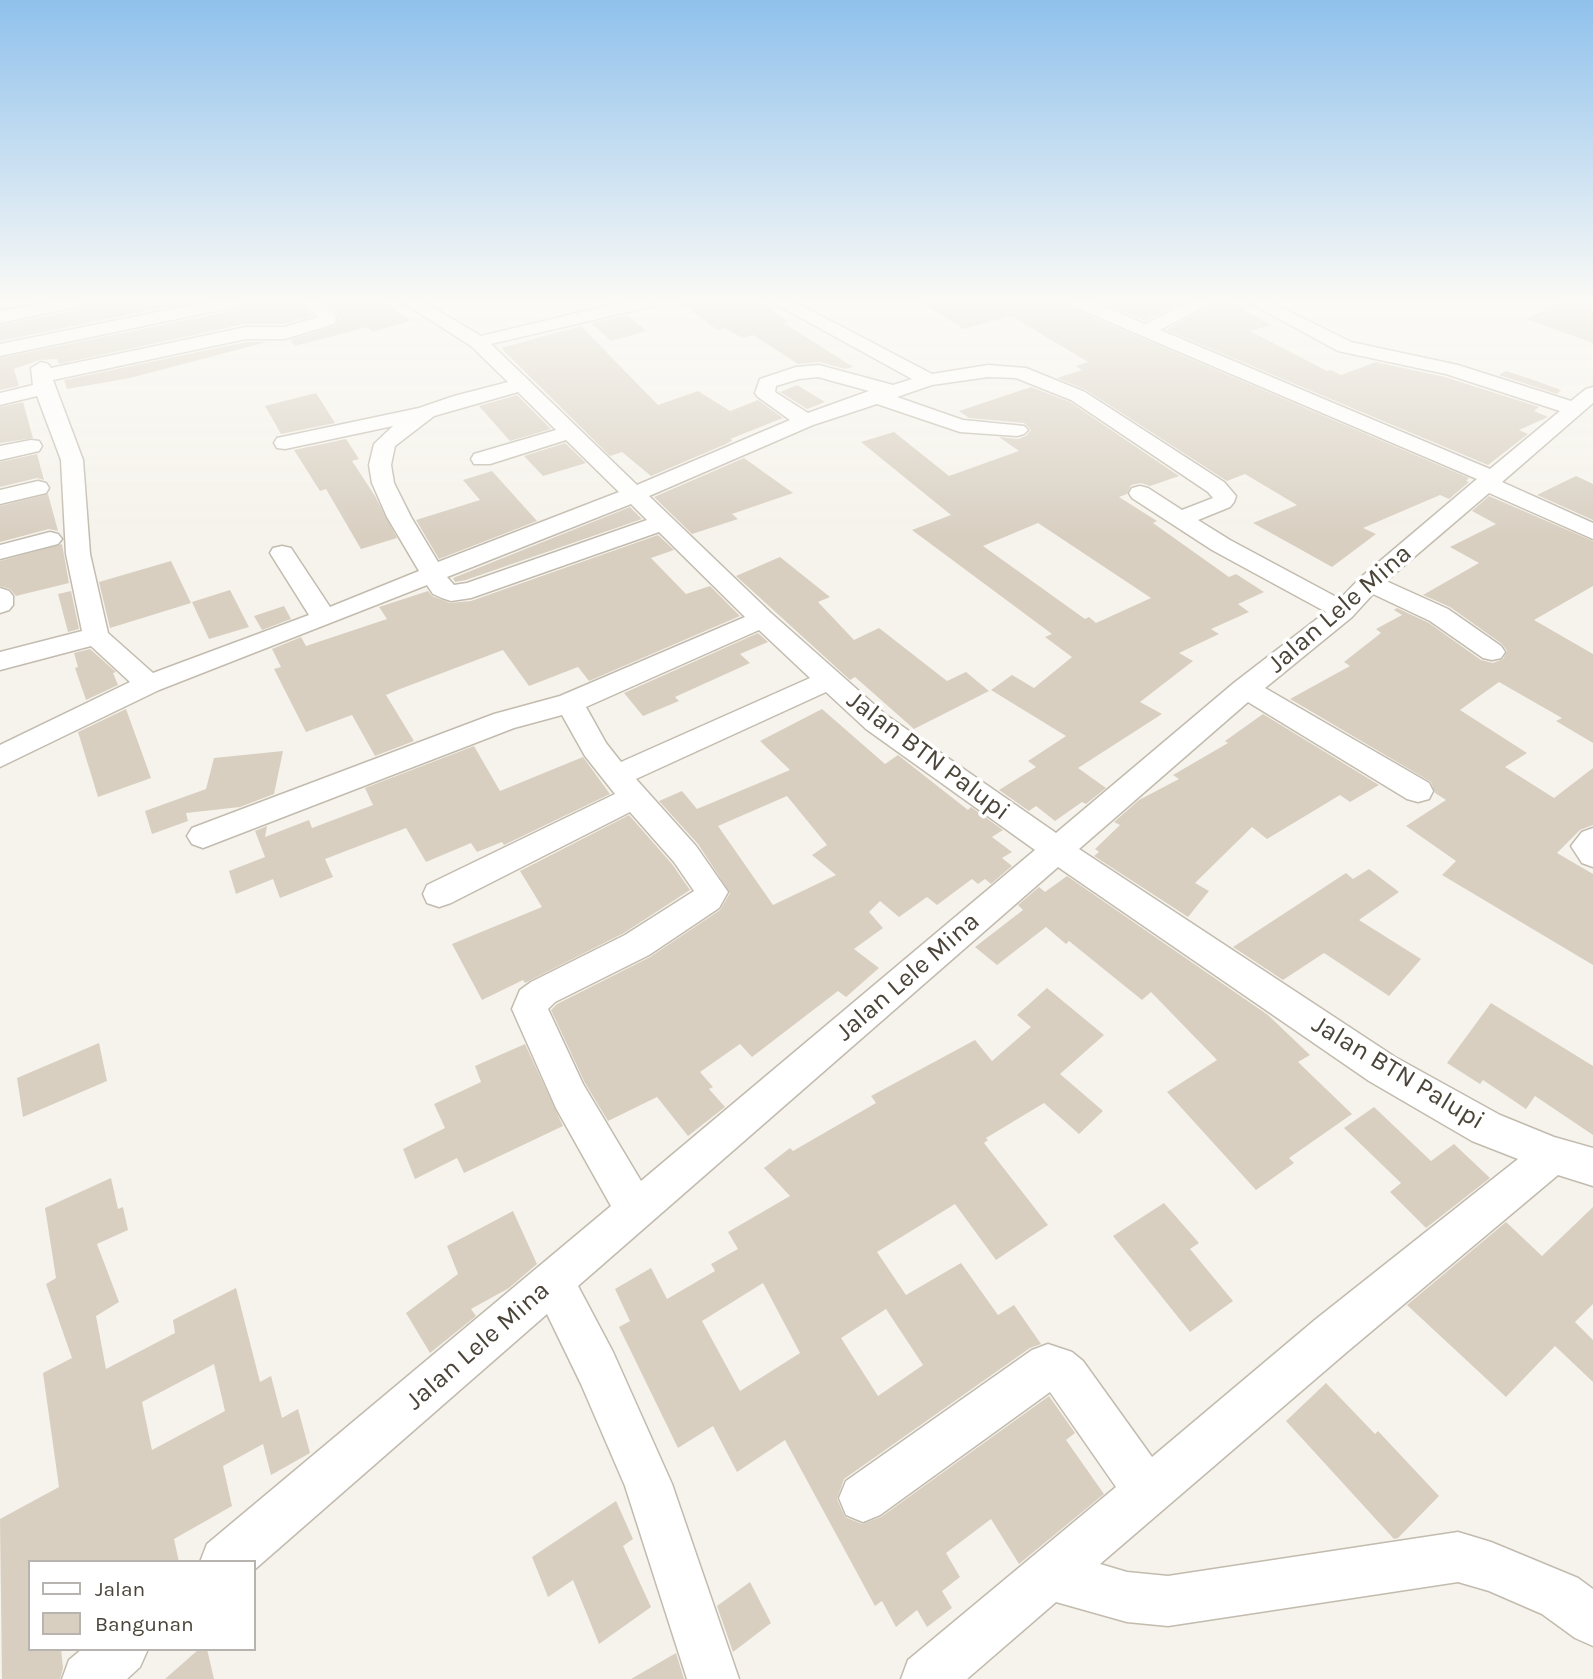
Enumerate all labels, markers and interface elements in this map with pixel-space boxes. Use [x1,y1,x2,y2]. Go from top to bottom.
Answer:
street label: Jalan Lele Mina [1262,538,1418,680]
street label: Jalan BTN Palupi [840,685,1016,827]
street label: Jalan Lele Mina [830,906,986,1048]
street label: Jalan BTN Palupi [1306,1009,1490,1137]
street label: Jalan Lele Mina [400,1275,556,1417]
legend [28,1560,256,1651]
text: Jalan [95,1577,145,1601]
text: Bangunan [95,1612,194,1636]

